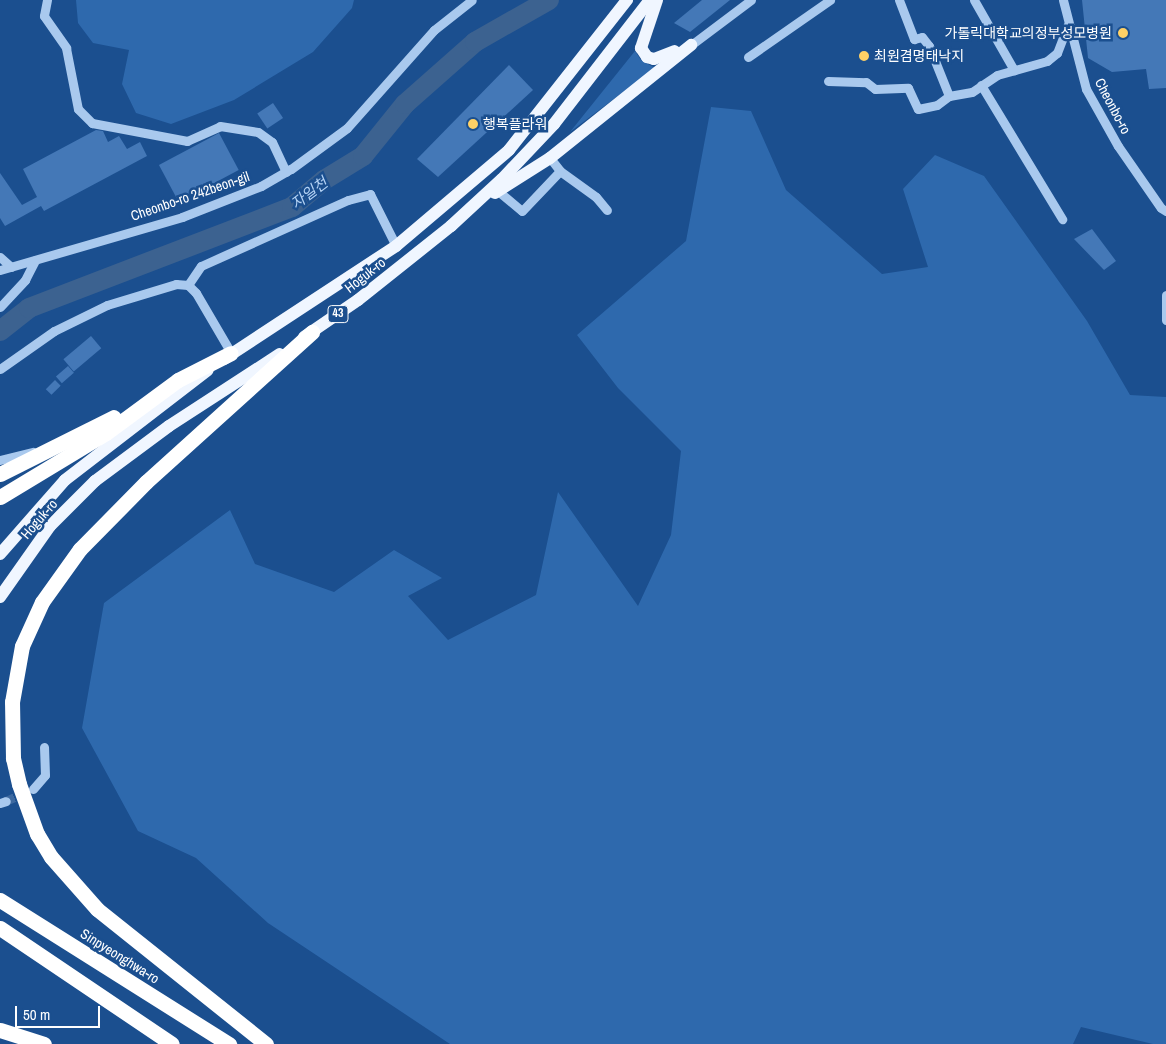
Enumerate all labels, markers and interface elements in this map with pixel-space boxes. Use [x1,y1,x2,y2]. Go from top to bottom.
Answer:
place label: 가톨릭대학교의정부성모병원 [945,25,1112,41]
marker: 가톨릭대학교의정부성모병원 [1116,26,1130,40]
place label: 최원겸명태낙지 [874,48,964,64]
marker: 최원겸명태낙지 [858,50,870,62]
street label: Cheonbo-ro [1091,75,1135,137]
place label: 행복플라워 [483,116,547,132]
marker: 행복플라워 [467,118,479,130]
street label: Cheonbo-ro 242beon-gil [128,168,252,224]
water label: 자일천 [287,173,331,213]
street label: Hoguk-ro [341,254,389,296]
road number: 43 [327,304,349,324]
street label: Hoguk-ro [17,496,61,542]
street label: Sinpyeonghwa-ro [77,925,163,987]
scale bar [18,996,102,1028]
text: 50 m [23,1004,50,1025]

